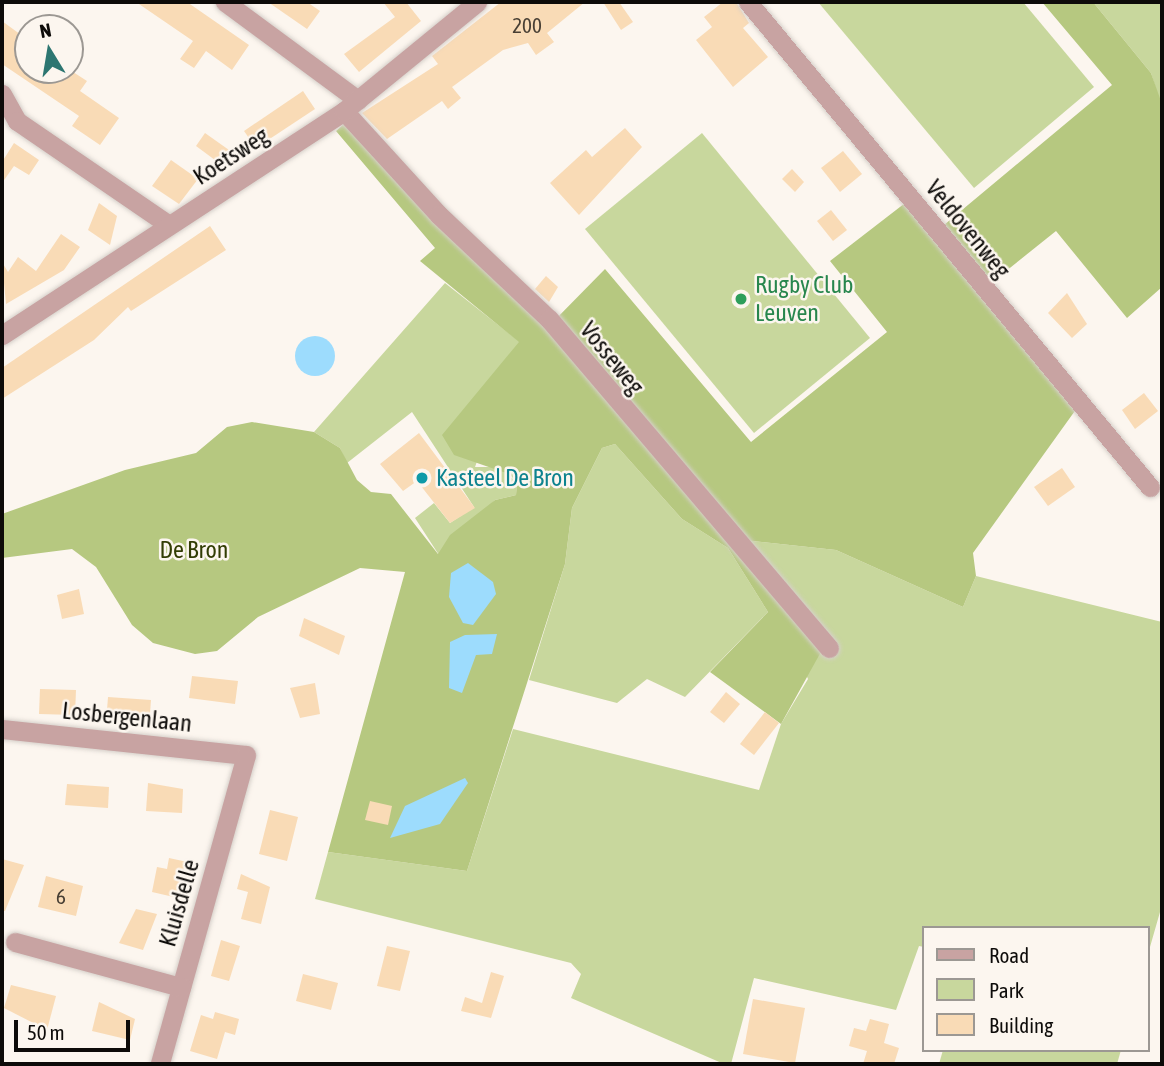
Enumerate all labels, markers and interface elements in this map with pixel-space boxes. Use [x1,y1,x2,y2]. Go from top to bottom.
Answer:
house number: 200 [512,12,542,38]
north arrow [14,14,84,84]
text: N [38,18,53,42]
street label: Koetsweg [188,121,274,191]
street label: Veldovenweg [920,174,1016,284]
place label: Rugby Club Leuven [755,271,853,327]
marker: Rugby Club Leuven [733,291,749,307]
street label: Vosseweg [574,316,650,400]
place label: Kasteel De Bron [436,464,574,492]
marker: Kasteel De Bron [414,470,430,486]
park label: De Bron [160,536,228,564]
street label: Losbergenlaan [61,696,193,738]
street label: Kluisdelle [153,856,205,950]
house number: 6 [56,883,66,909]
legend [922,926,1150,1052]
text: Road [989,943,1029,967]
text: Park [989,978,1024,1002]
scale bar [18,1006,133,1050]
text: Building [989,1013,1053,1037]
text: 50 m [27,1020,65,1044]

